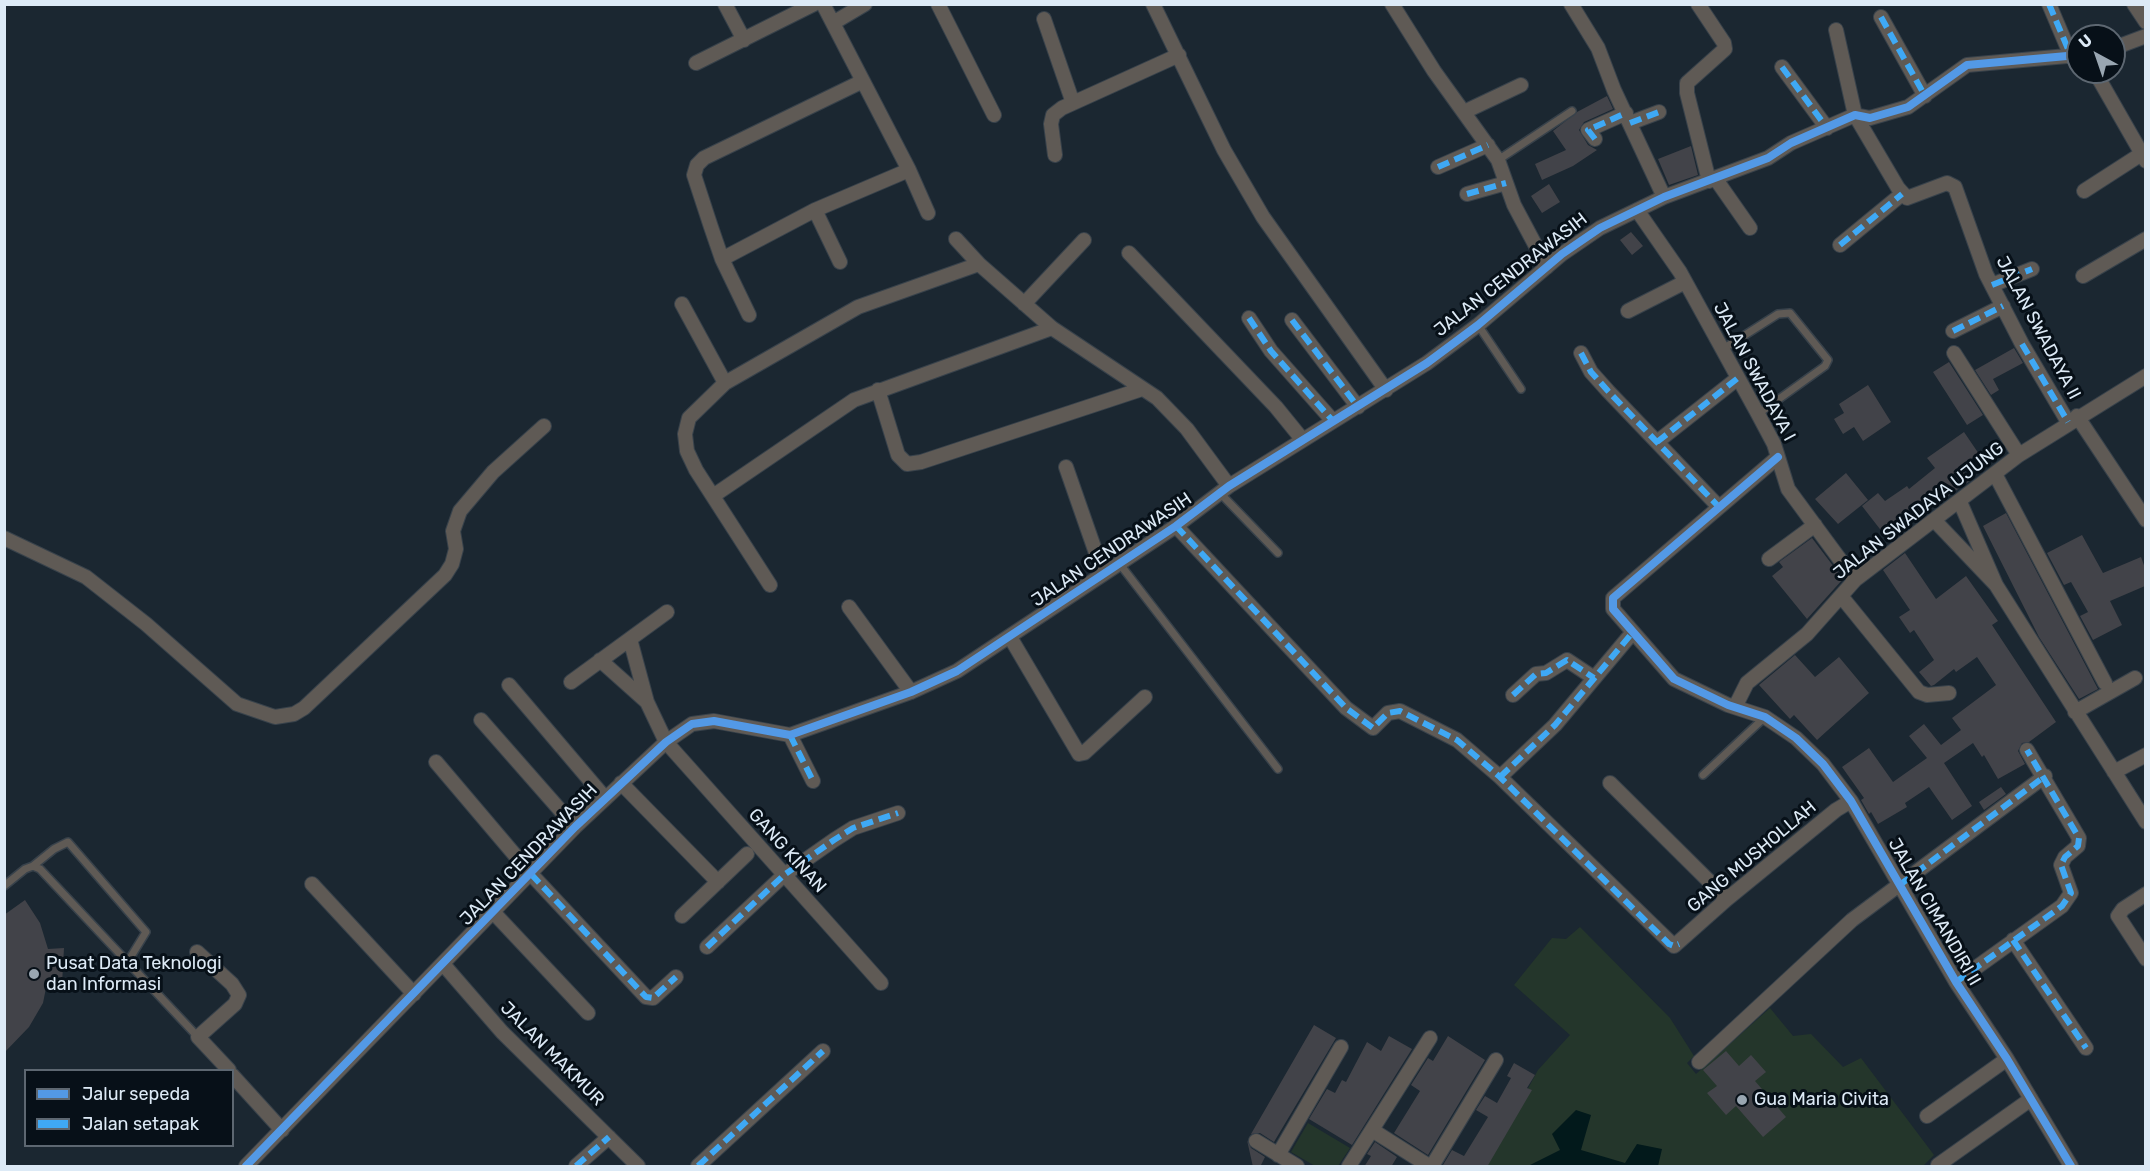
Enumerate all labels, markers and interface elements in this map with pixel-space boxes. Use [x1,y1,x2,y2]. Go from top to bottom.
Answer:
north arrow [2066,24,2126,84]
text: U [2075,30,2096,52]
street label: JALAN CENDRAWASIH [1430,209,1592,341]
street label: JALAN SWADAYA II [1991,253,2085,403]
street label: JALAN SWADAYA I [1708,299,1800,445]
street label: JALAN SWADAYA UJUNG [1829,438,2009,584]
street label: JALAN CENDRAWASIH [1028,488,1196,612]
street label: JALAN CENDRAWASIH [456,780,602,930]
street label: GANG MUSHOLLAH [1683,797,1821,917]
street label: GANG KINAN [743,804,831,898]
street label: JALAN CIMANDIRI II [1883,835,1985,989]
place label: Pusat Data Teknologi dan Informasi [46,953,222,996]
marker: Pusat Data Teknologi dan Informasi [27,967,41,981]
street label: JALAN MAKMUR [495,997,609,1111]
legend [24,1069,234,1147]
text: Jalur sepeda [82,1083,190,1105]
place label: Gua Maria Civita [1754,1089,1889,1111]
marker: Gua Maria Civita [1735,1093,1749,1107]
text: Jalan setapak [82,1113,199,1135]

